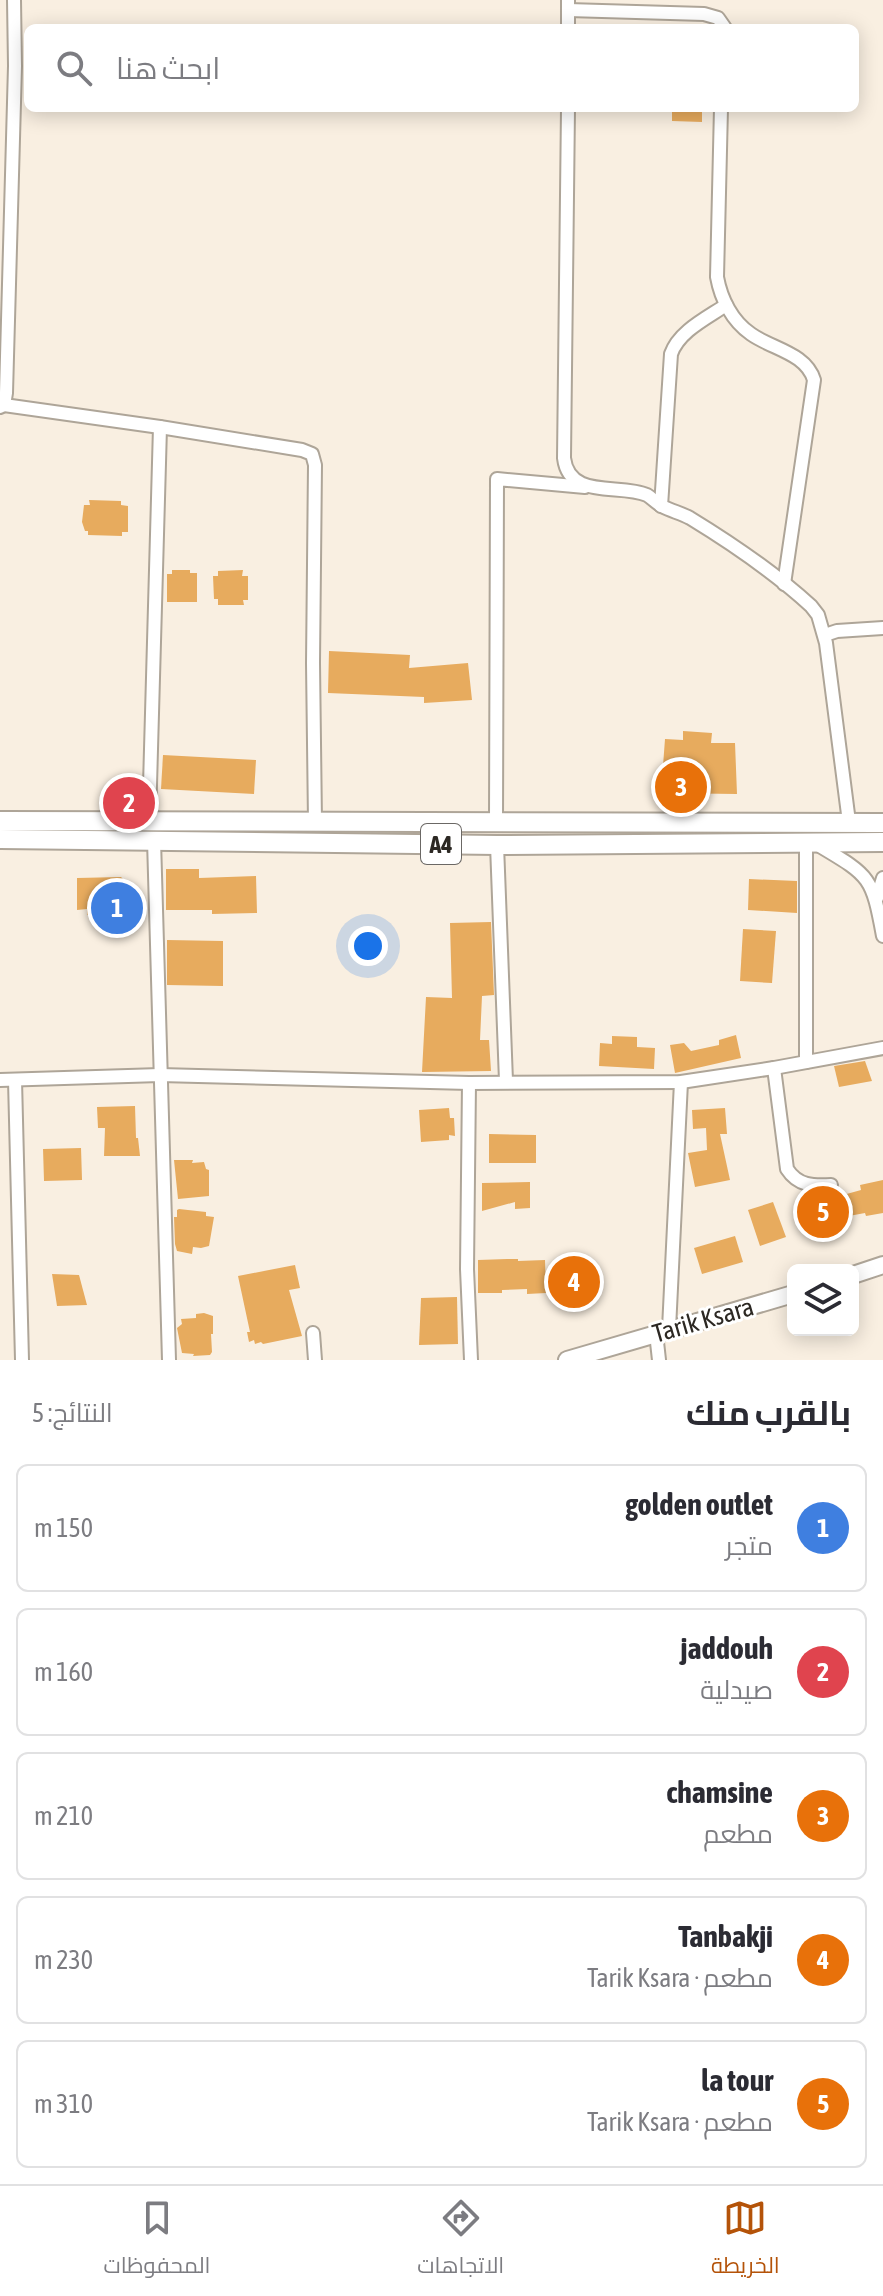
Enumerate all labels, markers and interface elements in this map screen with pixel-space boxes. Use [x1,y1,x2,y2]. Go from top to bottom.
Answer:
search box [24,24,859,112]
icon: search [52,46,96,90]
text: ابحث هنا [116,51,220,85]
pin: 3 [655,757,707,817]
pin: 2 [103,773,155,833]
road number: A4 [421,824,461,864]
pin: 1 [91,878,143,938]
your location [348,926,388,966]
pin: 5 [797,1182,849,1242]
pin: 4 [548,1252,600,1312]
map controls [787,1264,859,1336]
button: layers [787,1264,859,1336]
street label: Tarik Ksara [649,1291,757,1349]
text: بالقرب منك [686,1393,851,1432]
text: النتائج: 5 [32,1398,113,1428]
text: golden outlet [625,1487,773,1521]
text: 150 m [34,1513,93,1543]
text: 1 [817,1513,829,1543]
text: متجر [725,1531,773,1561]
text: jaddouh [681,1631,773,1665]
text: 160 m [34,1657,93,1687]
text: 2 [817,1657,829,1687]
text: صيدلية [700,1675,773,1705]
text: chamsine [666,1775,773,1809]
text: 210 m [34,1801,93,1831]
text: 3 [817,1801,829,1831]
text: مطعم [703,1819,773,1849]
text: Tanbakji [678,1919,773,1953]
text: 230 m [34,1945,93,1975]
text: 4 [817,1945,829,1975]
text: مطعم · Tarik Ksara [587,1963,773,1993]
text: la tour [701,2063,773,2097]
text: 310 m [34,2089,93,2119]
text: 5 [817,2089,829,2119]
text: مطعم · Tarik Ksara [587,2107,773,2137]
tab: المحفوظات [103,2196,210,2286]
tab: الاتجاهات [417,2196,504,2286]
tab: الخريطة [711,2196,780,2286]

